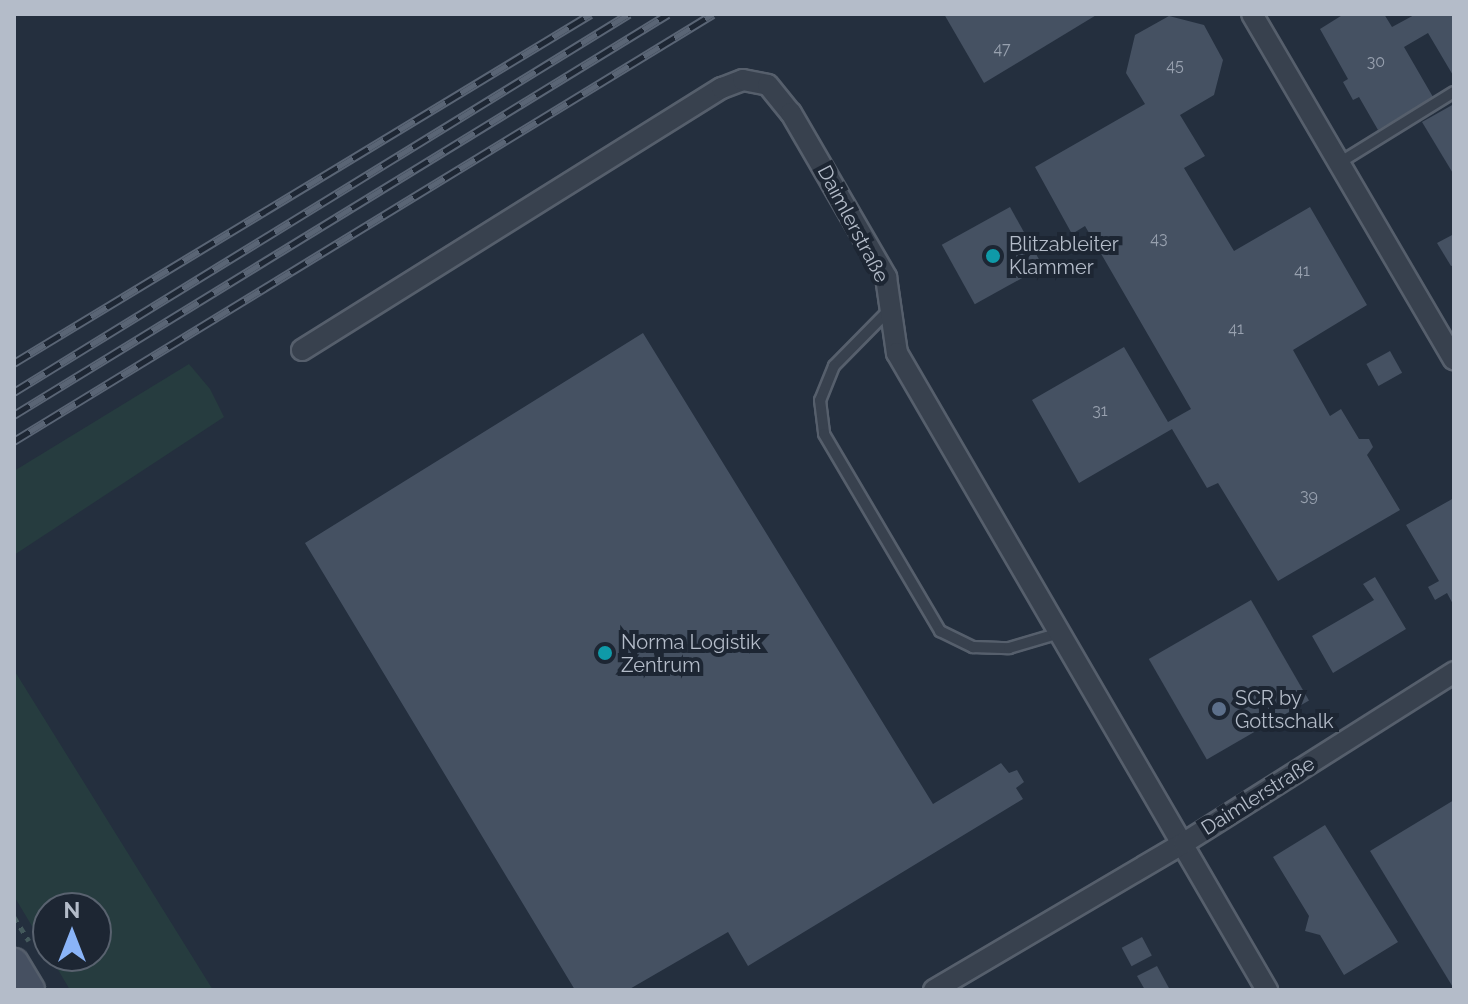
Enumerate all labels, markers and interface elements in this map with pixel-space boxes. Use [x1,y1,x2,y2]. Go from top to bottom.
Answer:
house number: 47 [993,39,1011,59]
house number: 30 [1367,52,1385,72]
house number: 45 [1166,56,1184,76]
street label: Daimlerstraße [812,161,894,287]
house number: 43 [1150,229,1168,249]
place label: Blitzableiter Klammer [1009,232,1119,279]
marker: Blitzableiter Klammer [984,247,1002,265]
house number: 41 [1294,261,1310,281]
house number: 41 [1228,319,1244,339]
house number: 31 [1092,401,1108,421]
house number: 39 [1300,486,1318,506]
place label: Norma Logistik Zentrum [621,630,761,677]
marker: Norma Logistik Zentrum [596,644,614,662]
place label: SCR by Gottschalk [1235,686,1334,733]
marker: SCR by Gottschalk [1210,700,1228,718]
street label: Daimlerstraße [1197,752,1319,840]
north arrow [32,892,112,972]
text: N [64,897,80,923]

